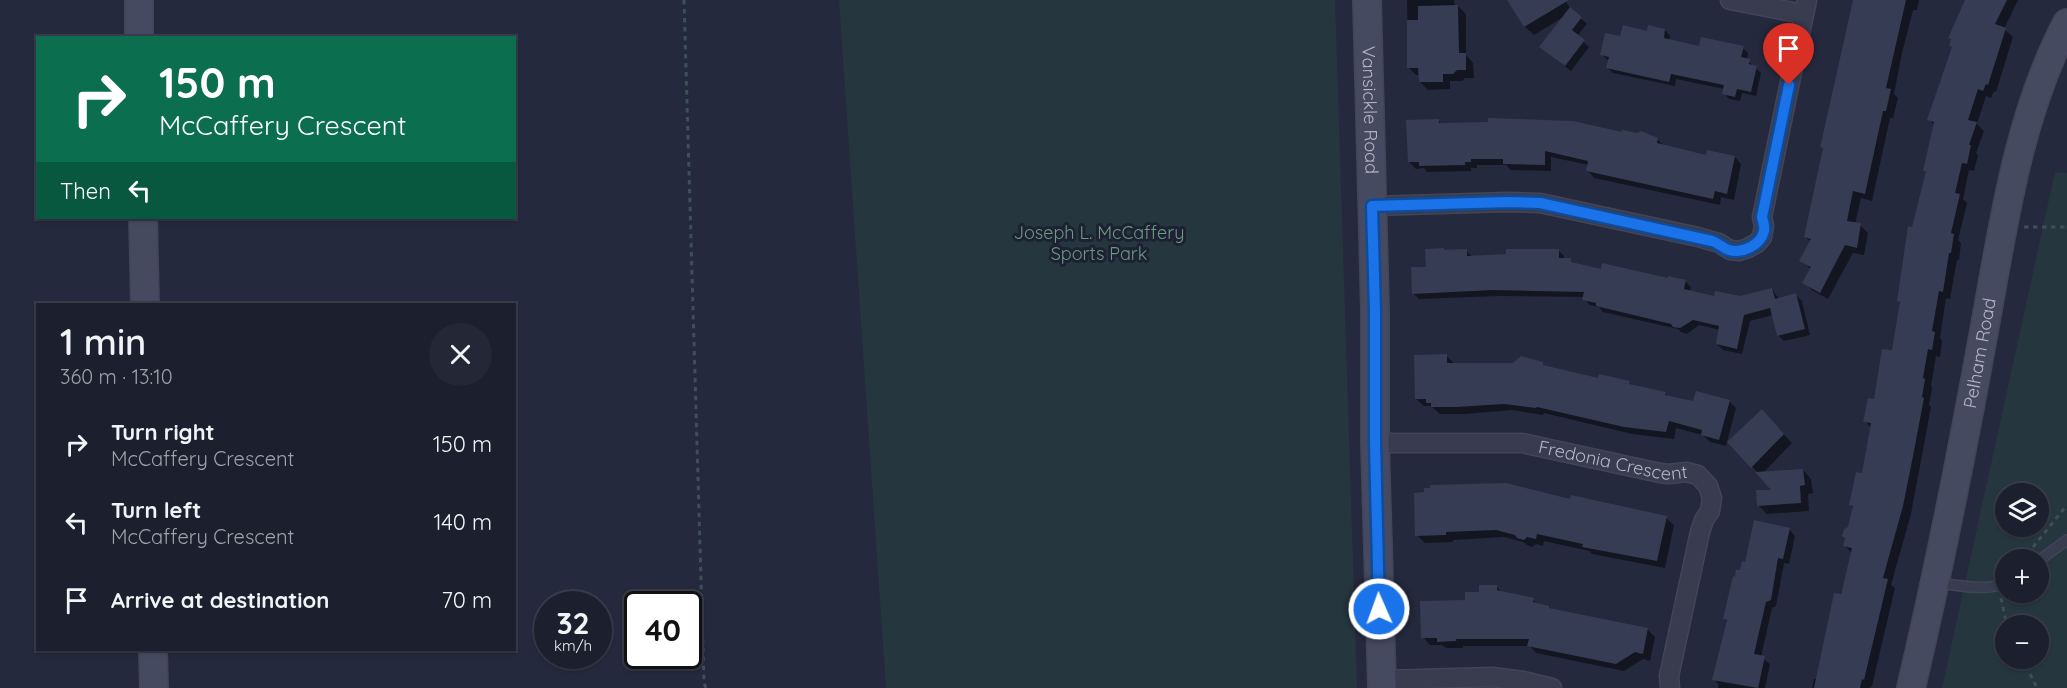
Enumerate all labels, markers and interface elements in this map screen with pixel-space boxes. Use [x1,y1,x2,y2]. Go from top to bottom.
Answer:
pin [1763,23,1814,85]
icon: arrive [1772,32,1805,65]
street label: Vansickle Road [1357,46,1383,174]
text: 150 m [159,56,276,109]
icon: right [60,60,138,138]
text: McCaffery Crescent [159,108,406,142]
icon: left [123,174,156,207]
text: Then [60,177,111,205]
park label: Joseph L. McCaffery Sports Park [1014,221,1184,265]
street label: Pelham Road [1958,296,2001,410]
text: 1 min [60,319,146,364]
button: close [429,323,492,386]
text: 360 m · 13:10 [60,364,173,389]
text: Turn right [111,418,215,446]
icon: right [60,428,93,461]
text: 150 m [433,430,492,458]
street label: Fredonia Crescent [1536,435,1689,485]
text: McCaffery Crescent [111,446,294,471]
map controls [1995,483,2049,669]
button: layers [1995,483,2049,537]
text: Turn left [111,496,201,524]
icon: left [60,506,93,539]
text: 140 m [433,508,492,536]
text: McCaffery Crescent [111,524,294,549]
button: + [1995,549,2049,603]
position arrow [1347,577,1411,641]
icon: arrive [60,584,93,617]
text: Arrive at destination [111,586,329,614]
text: 70 m [442,586,492,614]
speed limit sign: 40 [624,591,702,669]
text: 32 [556,604,590,642]
button: − [1995,615,2049,669]
text: km/h [554,636,592,655]

